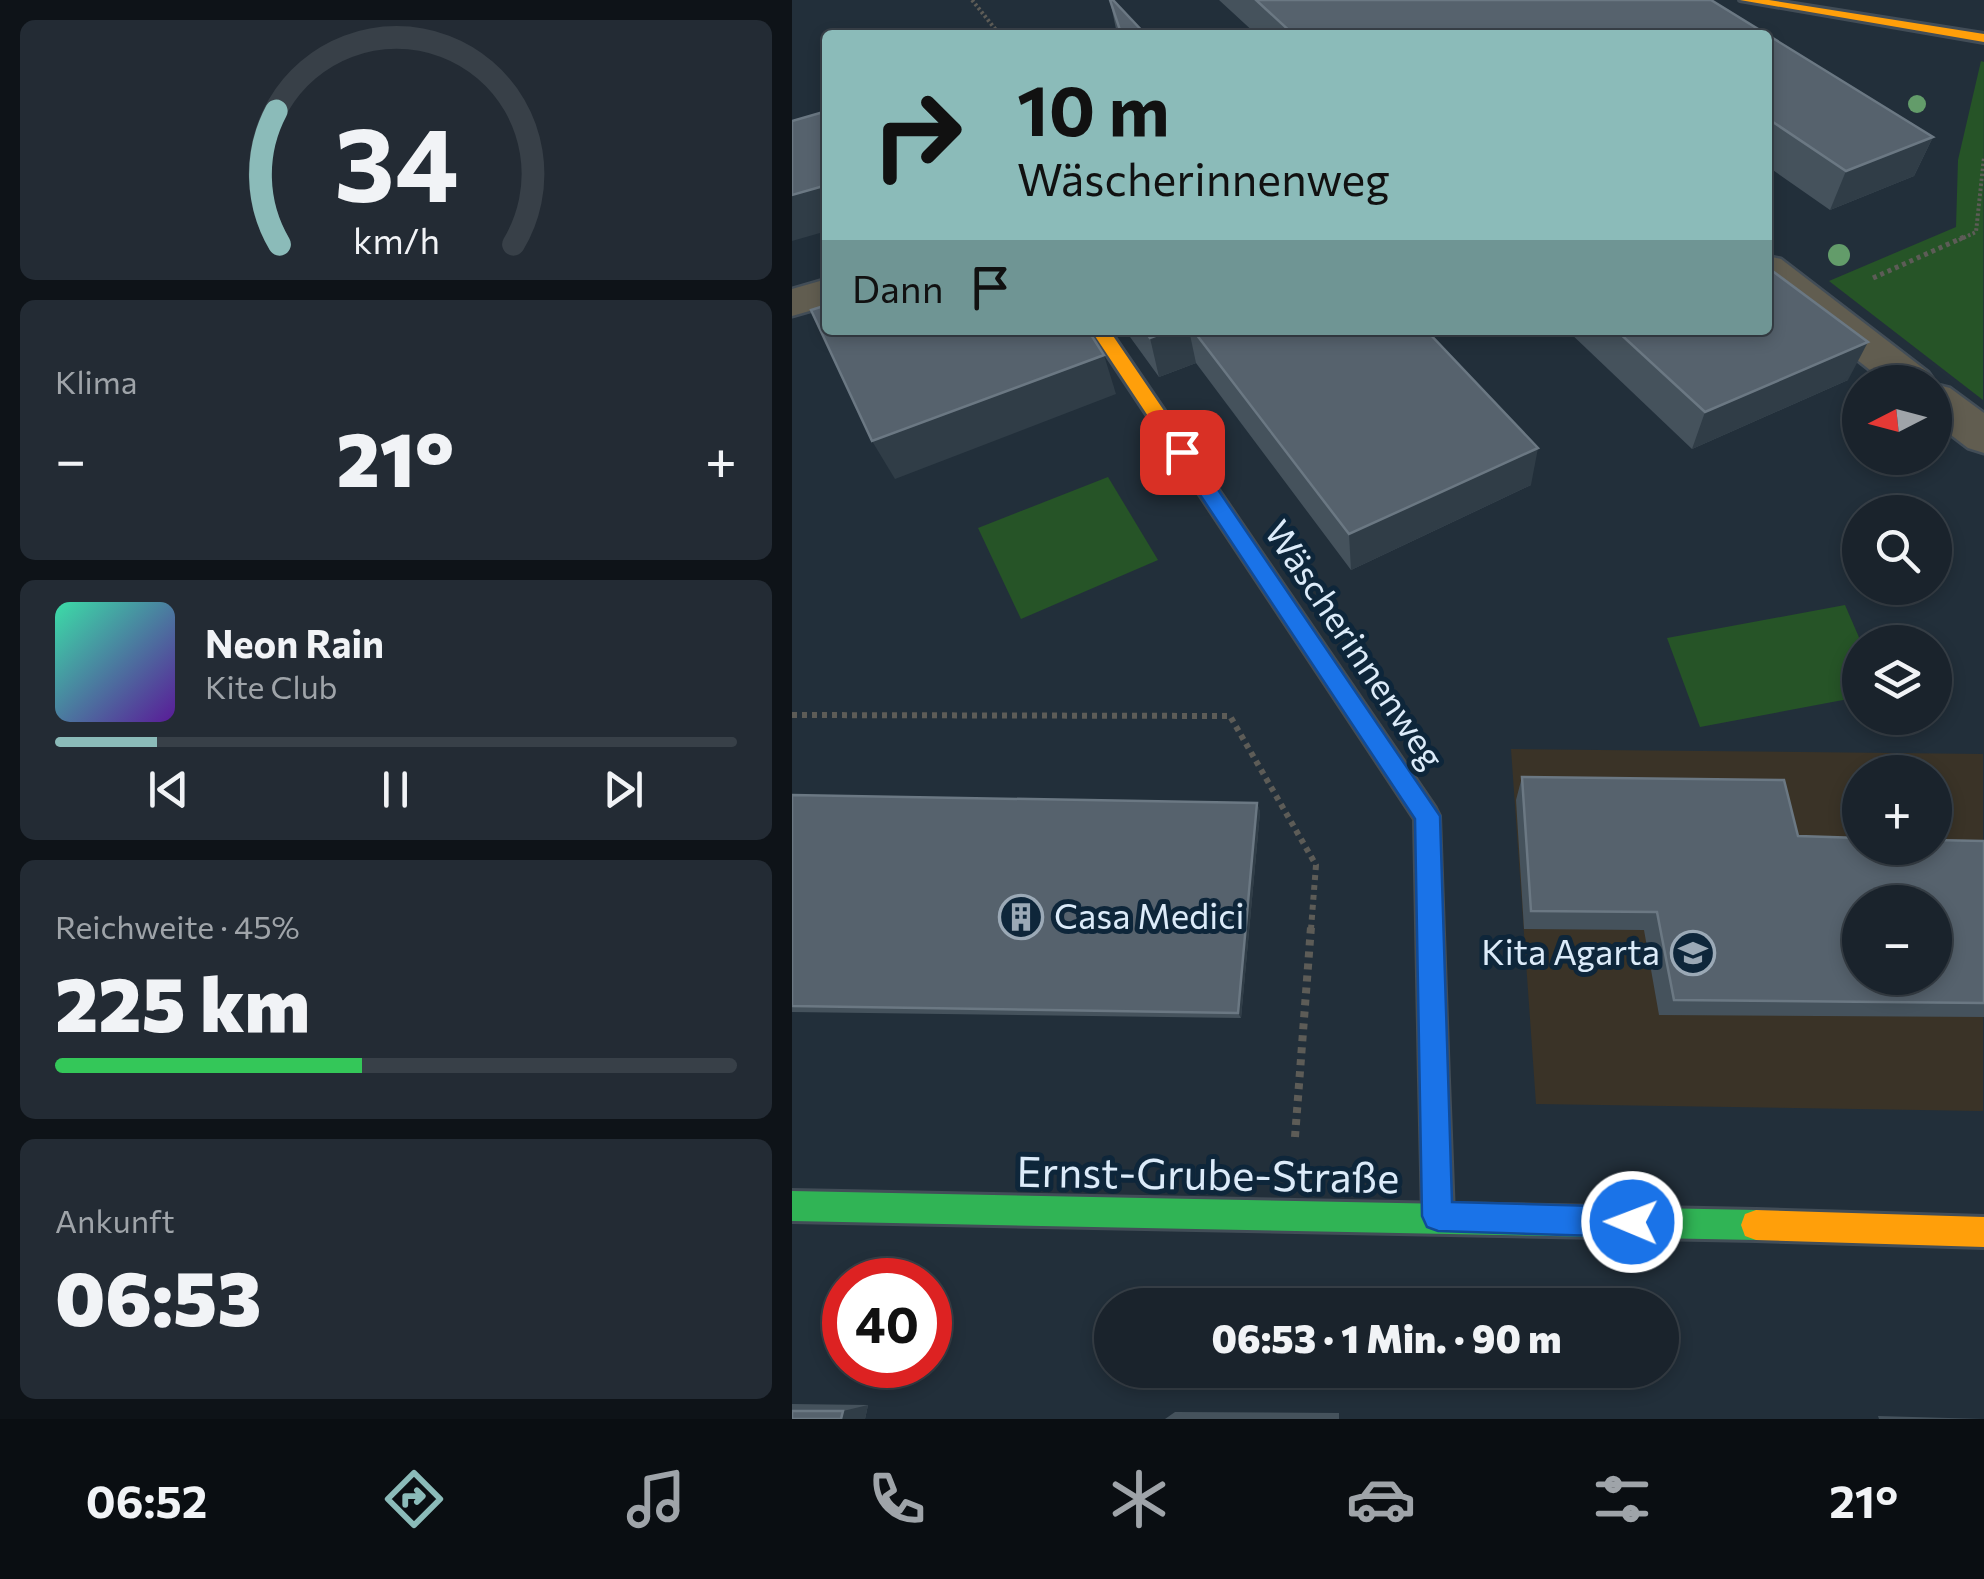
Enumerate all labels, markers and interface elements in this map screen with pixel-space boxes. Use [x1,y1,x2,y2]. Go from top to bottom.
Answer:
text: 10 m [1017,65,1170,150]
icon: right [852,70,982,200]
text: 34 [334,96,458,223]
text: Wäscherinnenweg [1017,150,1390,205]
text: km/h [353,218,439,261]
icon: arrive [963,260,1018,315]
text: Dann [852,264,943,311]
text: Klima [55,361,137,401]
north arrow [1842,365,1952,475]
map controls [1842,365,1952,995]
pin [1140,410,1225,495]
text: 21° [337,411,454,502]
text: − [55,424,86,491]
text: + [705,424,737,491]
icon: arrive [1155,425,1210,480]
button: search [1842,495,1952,605]
street label: Wäscherinnenweg [1257,511,1455,776]
text: Neon Rain [205,619,384,666]
button: layers [1842,625,1952,735]
text: Kite Club [205,666,337,706]
button: + [1842,755,1952,865]
icon: previous [141,762,196,817]
icon: pause [368,762,423,817]
icon: next [596,762,651,817]
button: − [1842,885,1952,995]
place label: Casa Medici [1054,893,1245,936]
building icon: Casa Medici [998,894,1044,940]
text: Reichweite · 45% [55,906,300,946]
place label: Kita Agarta [1481,929,1660,972]
school or university icon: Kita Agarta [1670,930,1716,976]
text: 225 km [55,956,310,1047]
street label: Ernst-Grube-Straße [1016,1144,1400,1202]
position arrow [1580,1170,1684,1274]
text: Ankunft [55,1200,175,1240]
text: 06:53 [55,1250,261,1341]
speed limit sign: 40 [822,1258,952,1388]
text: 06:53 · 1 Min. · 90 m [1212,1314,1561,1361]
icon: directions [379,1464,449,1534]
icon: music [621,1464,691,1534]
icon: phone [862,1464,932,1534]
icon: climate [1104,1464,1174,1534]
icon: car [1346,1464,1416,1534]
icon: filters [1587,1464,1657,1534]
text: 06:52 [86,1472,207,1527]
text: 21° [1829,1472,1898,1527]

